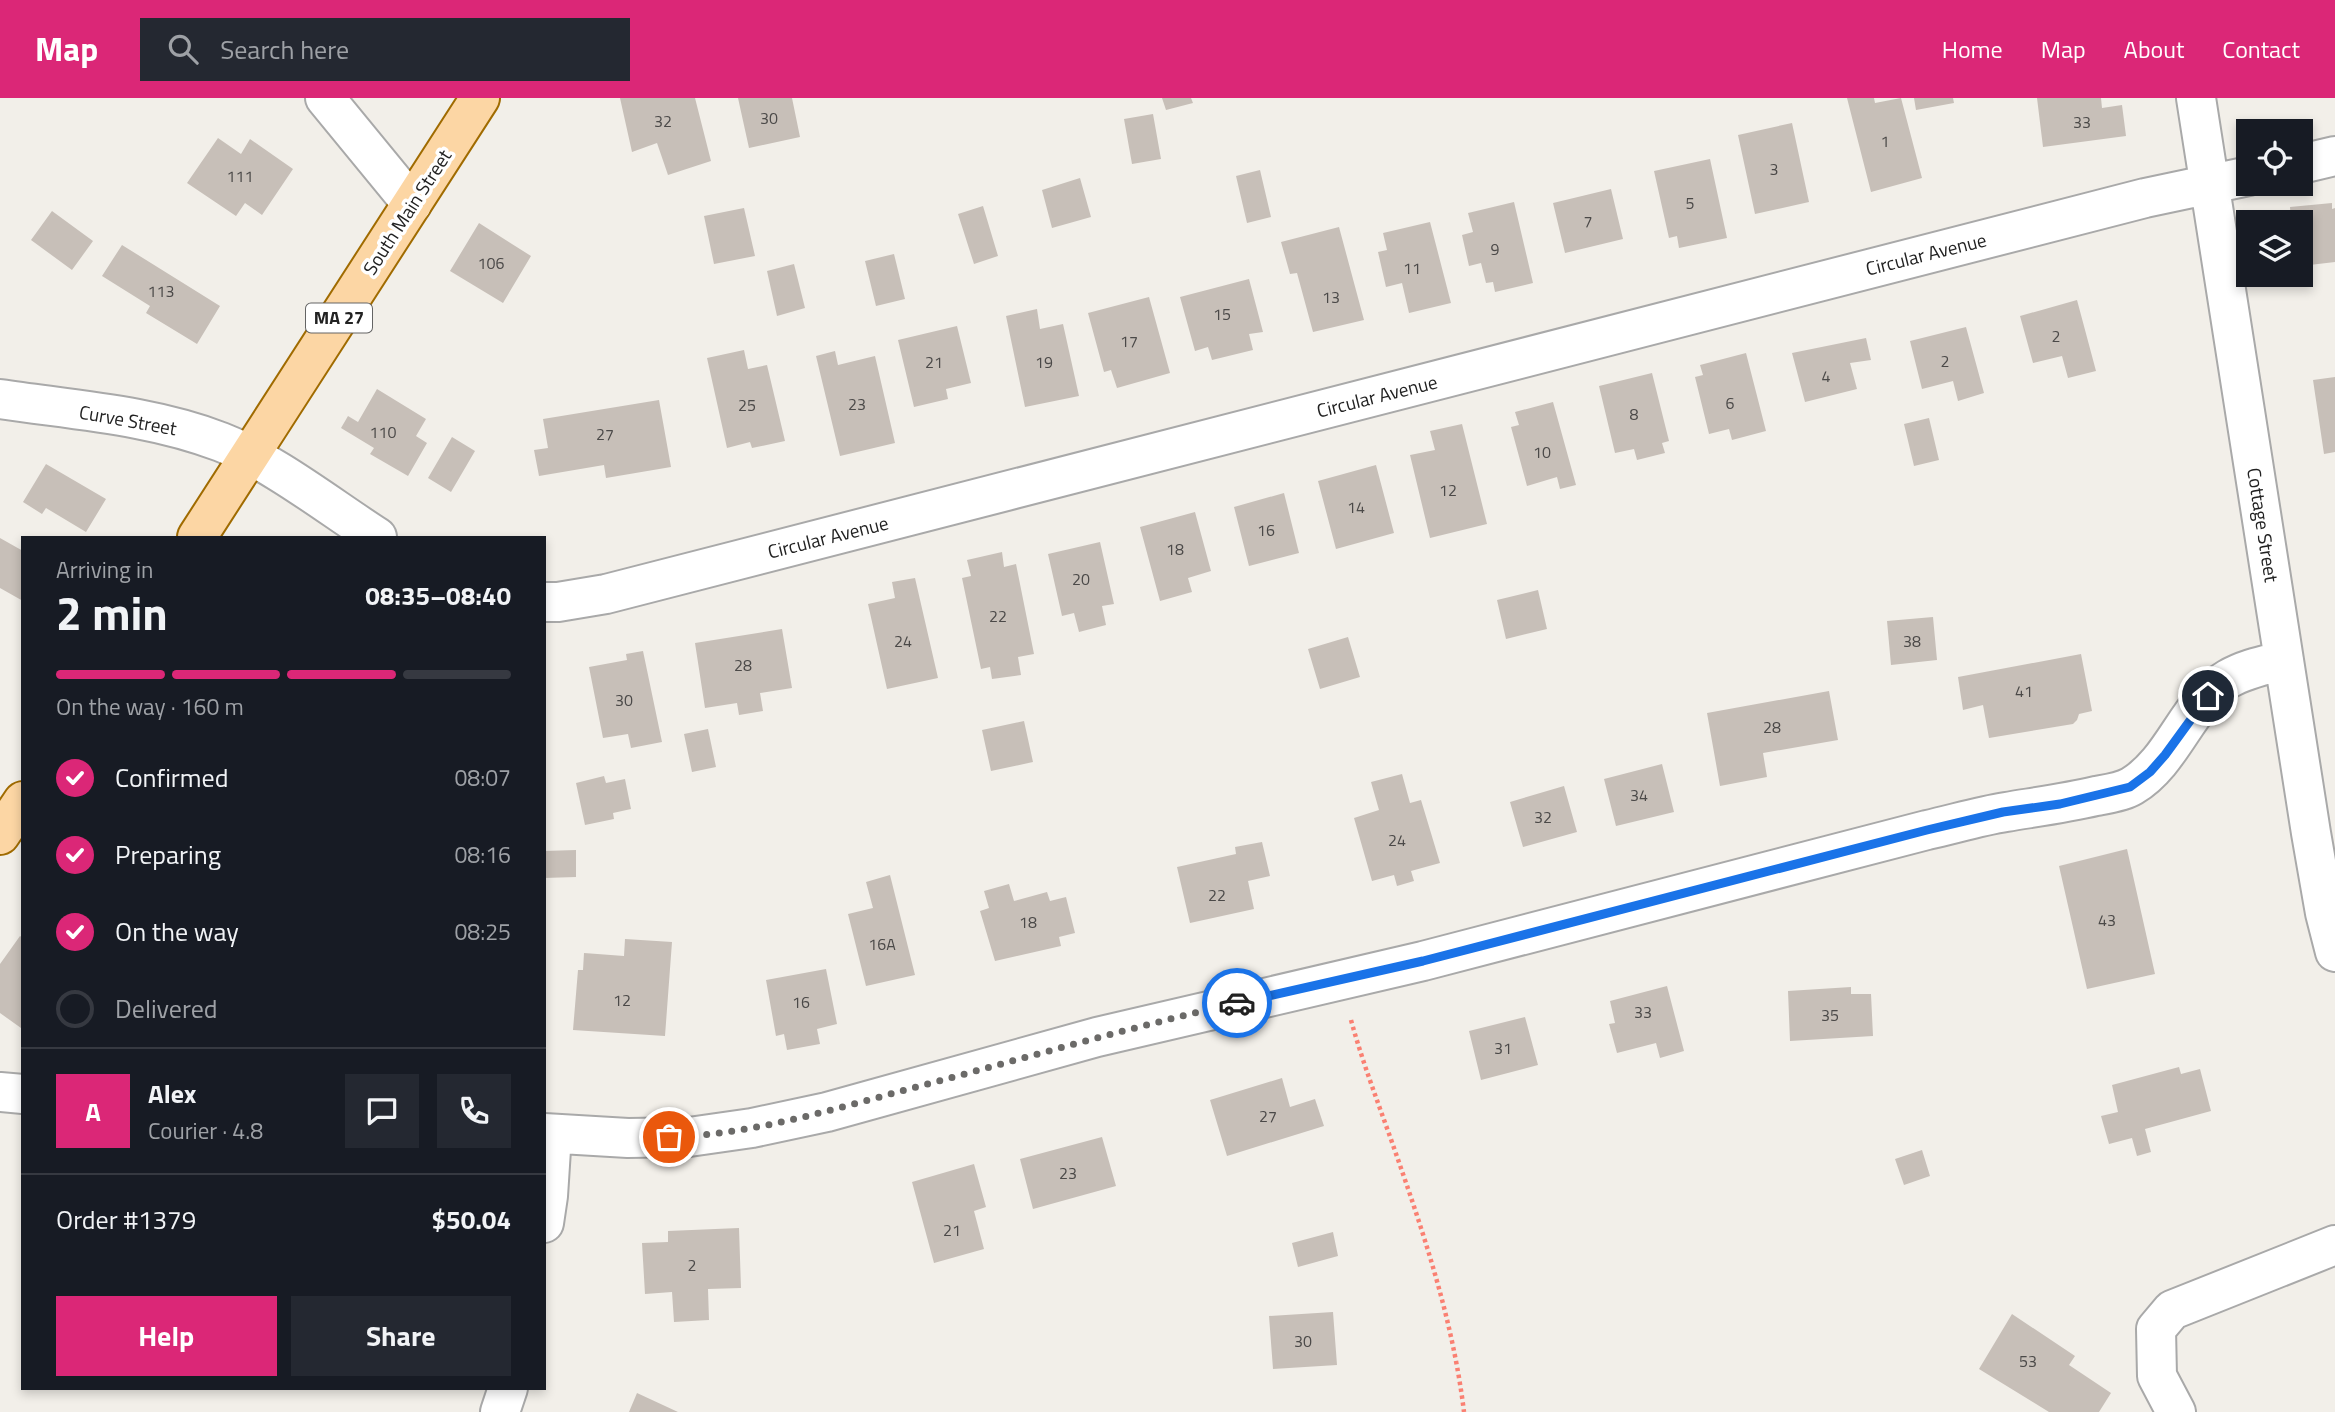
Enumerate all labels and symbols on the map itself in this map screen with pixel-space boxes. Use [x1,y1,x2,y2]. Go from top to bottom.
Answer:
house number: 30 [760,106,778,130]
house number: 32 [654,109,672,133]
house number: 33 [2073,110,2091,134]
house number: 1 [1881,129,1889,153]
street label: South Main Street [355,143,458,280]
house number: 3 [1770,157,1778,181]
house number: 111 [227,164,253,188]
house number: 5 [1686,191,1695,215]
house number: 7 [1584,209,1592,233]
street label: Circular Avenue [1863,225,1989,283]
house number: 9 [1491,237,1500,261]
house number: 106 [478,251,504,275]
house number: 11 [1403,256,1421,280]
house number: 113 [148,279,174,303]
house number: 13 [1322,285,1340,309]
house number: 15 [1213,302,1231,326]
road number: MA 27 [306,303,372,332]
house number: 2 [2052,324,2060,348]
house number: 17 [1120,329,1138,353]
house number: 2 [1941,349,1949,373]
house number: 21 [925,350,943,374]
house number: 19 [1035,350,1053,374]
house number: 4 [1822,364,1831,388]
street label: Circular Avenue [1314,367,1440,425]
house number: 6 [1726,391,1735,415]
house number: 23 [848,392,866,416]
house number: 25 [738,393,756,417]
street label: Curve Street [77,397,179,442]
house number: 8 [1630,402,1639,426]
house number: 110 [370,420,396,444]
house number: 27 [596,422,614,446]
house number: 10 [1533,440,1551,464]
street label: Cottage Street [2240,466,2287,585]
house number: 12 [1439,478,1457,502]
house number: 14 [1347,495,1365,519]
street label: Circular Avenue [765,508,891,566]
house number: 16 [1257,518,1275,542]
house number: 18 [1166,537,1184,561]
house number: 20 [1072,567,1090,591]
house number: 22 [989,604,1007,628]
house number: 24 [894,629,912,653]
house number: 38 [1903,629,1921,653]
house number: 28 [734,653,752,677]
pin [2178,666,2238,726]
house number: 41 [2015,679,2033,703]
house number: 30 [615,688,633,712]
house number: 28 [1763,715,1781,739]
house number: 34 [1630,783,1648,807]
house number: 32 [1534,805,1552,829]
house number: 24 [1388,828,1406,852]
house number: 22 [1208,883,1226,907]
house number: 43 [2098,908,2116,932]
house number: 18 [1019,910,1037,934]
house number: 16A [868,932,896,956]
courier [1202,968,1272,1038]
house number: 12 [613,988,631,1012]
house number: 16 [792,990,810,1014]
house number: 33 [1634,1000,1652,1024]
house number: 35 [1821,1003,1839,1027]
house number: 31 [1494,1036,1512,1060]
house number: 27 [1259,1104,1277,1128]
pin [639,1107,699,1167]
house number: 23 [1059,1161,1077,1185]
house number: 21 [943,1218,961,1242]
house number: 2 [688,1253,696,1277]
house number: 30 [1294,1329,1312,1353]
house number: 53 [2019,1349,2037,1373]

